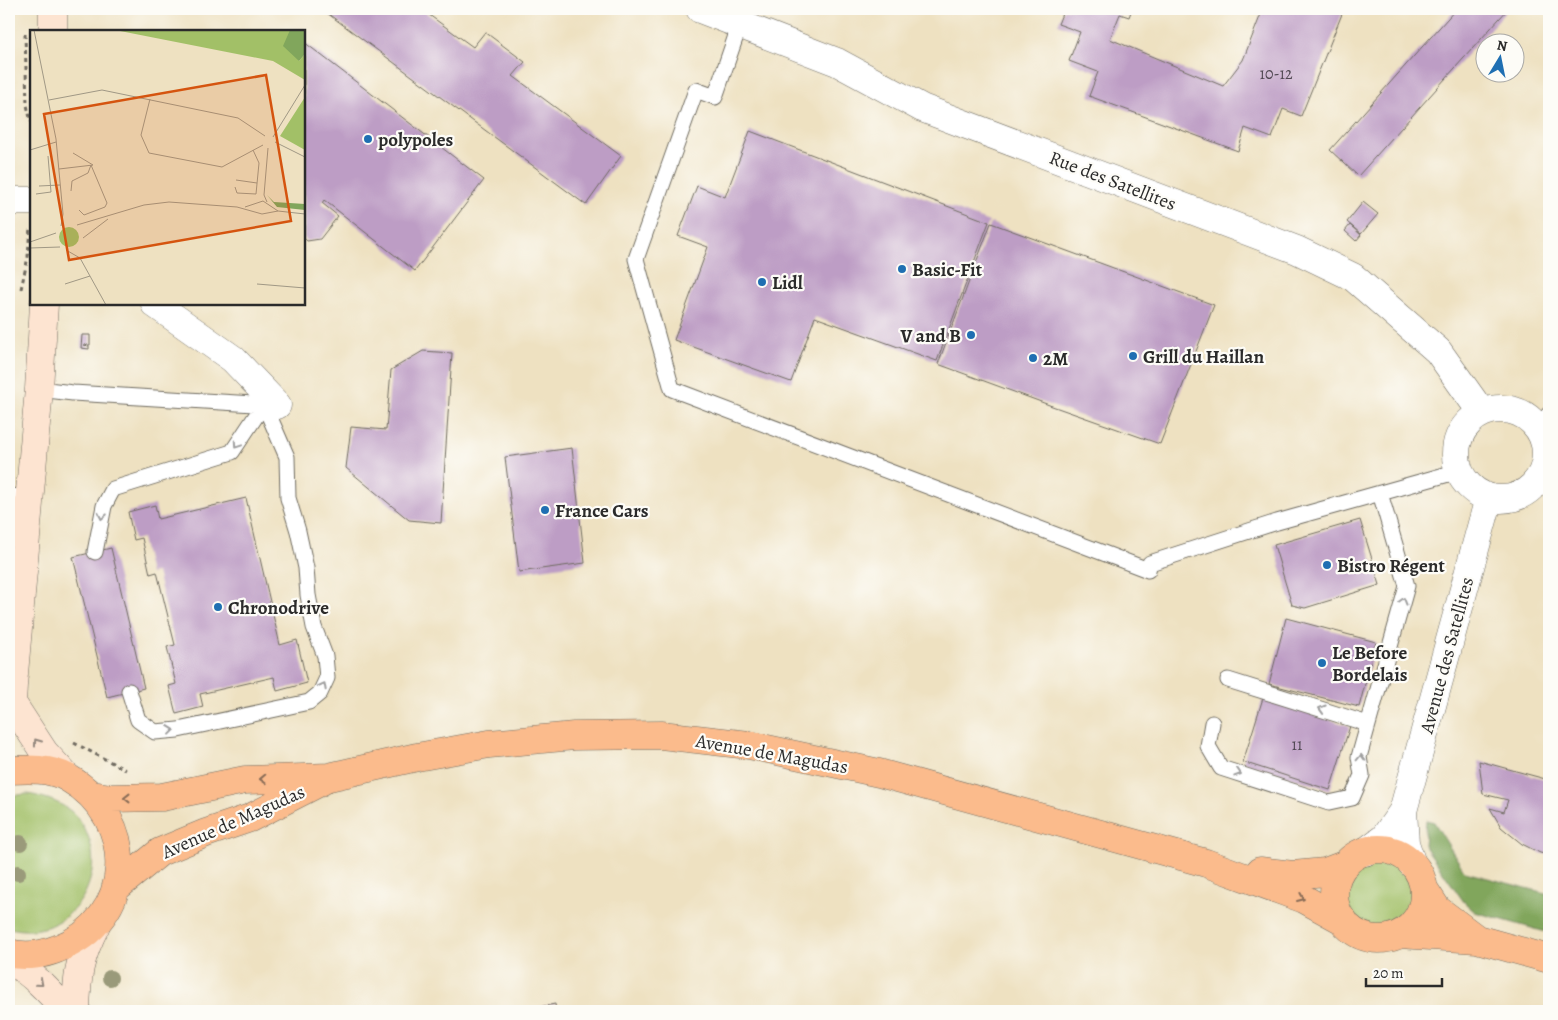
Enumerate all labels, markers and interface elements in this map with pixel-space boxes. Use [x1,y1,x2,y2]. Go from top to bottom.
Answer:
inset map [30,30,305,305]
north arrow [1476,32,1526,82]
text: N [1495,35,1509,56]
house number: 10-12 [1259,63,1293,85]
place label: polypoles [378,127,454,153]
marker: polypoles [362,133,374,145]
street label: Rue des Satellites [1045,145,1180,217]
place label: Basic-Fit [912,257,983,283]
marker: Basic-Fit [896,263,908,275]
place label: Lidl [772,270,803,296]
marker: Lidl [756,276,768,288]
place label: V and B [900,323,961,349]
marker: V and B [965,329,977,341]
place label: Grill du Haillan [1143,344,1264,370]
place label: 2M [1043,346,1068,372]
marker: Grill du Haillan [1127,350,1139,362]
marker: 2M [1027,352,1039,364]
one-way arrow [233,440,243,449]
place label: France Cars [555,498,649,524]
marker: France Cars [539,504,551,516]
one-way arrow [97,511,108,520]
place label: Bistro Régent [1337,553,1445,579]
marker: Bistro Régent [1321,559,1333,571]
street label: Avenue des Satellites [1413,574,1480,737]
place label: Chronodrive [228,595,329,621]
one-way arrow [1397,598,1407,606]
marker: Chronodrive [212,601,224,613]
place label: Le Before Bordelais [1332,640,1408,688]
marker: Le Before Bordelais [1316,657,1328,669]
one-way arrow [316,682,326,691]
one-way arrow [1318,705,1326,715]
one-way arrow [167,725,175,736]
street label: Avenue de Magudas [693,728,850,780]
house number: 11 [1292,734,1303,756]
one-way arrow [34,738,43,748]
one-way arrow [1356,753,1366,761]
one-way arrow [1233,768,1241,778]
one-way arrow [258,774,266,785]
street label: Avenue de Magudas [157,779,309,866]
one-way arrow [122,792,130,803]
one-way arrow [1296,892,1305,902]
scale bar [1366,955,1442,987]
text: 20 m [1373,963,1404,983]
one-way arrow [34,977,43,985]

